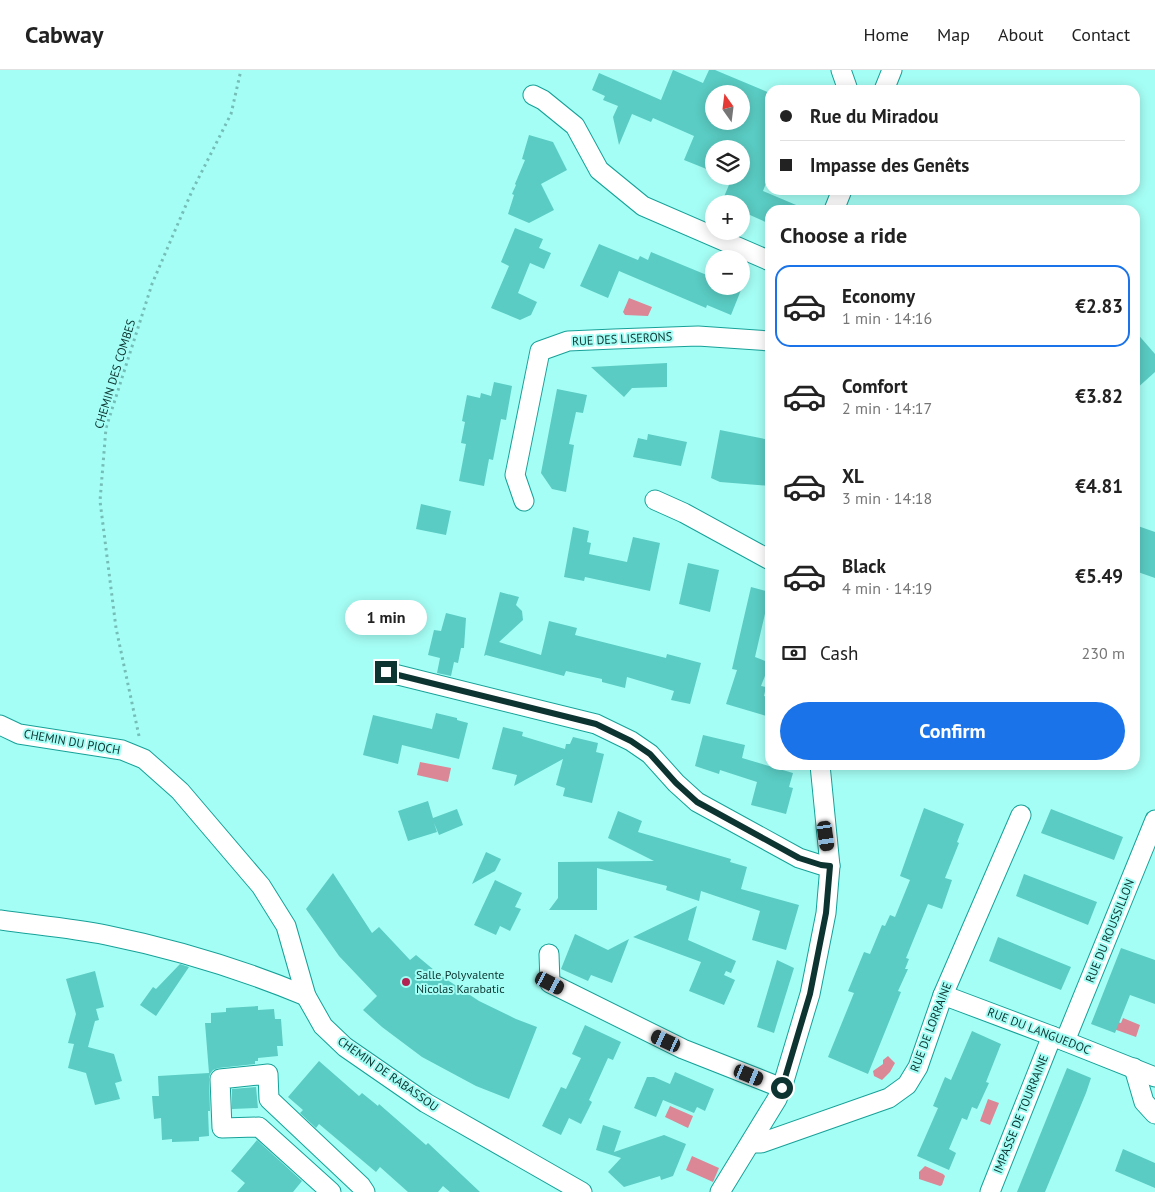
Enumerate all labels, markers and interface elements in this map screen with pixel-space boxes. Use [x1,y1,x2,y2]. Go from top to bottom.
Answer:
text: Cabway [25,19,103,50]
text: Home [863,23,909,46]
text: Map [937,23,970,46]
text: About [998,23,1044,46]
text: Contact [1072,23,1130,46]
north arrow [705,85,750,130]
map controls [705,85,750,295]
text: Rue du Miradou [810,104,938,128]
button: layers [705,140,750,185]
text: Impasse des Genêts [810,153,969,177]
button: + [705,195,750,240]
text: Choose a ride [780,221,907,249]
button: − [705,250,750,295]
icon: car [782,284,827,329]
text: Economy [842,284,915,308]
text: €2.83 [1075,294,1123,318]
text: 1 min · 14:16 [842,308,932,328]
street label: CHEMIN DES COMBES [91,317,138,430]
street label: RUE DES LISERONS [572,328,672,349]
icon: car [782,374,827,419]
text: Comfort [842,374,908,398]
text: €3.82 [1075,384,1123,408]
text: 2 min · 14:17 [842,398,932,418]
icon: car [782,464,827,509]
text: XL [842,464,864,488]
text: €4.81 [1075,474,1123,498]
text: 3 min · 14:18 [842,488,932,508]
icon: car [782,554,827,599]
text: Black [842,554,886,578]
text: €5.49 [1075,564,1123,588]
text: 4 min · 14:19 [842,578,932,598]
callout: 1 min [345,600,427,634]
text: 1 min [366,607,406,627]
icon: cash [780,639,808,667]
text: Cash [820,641,858,665]
text: 230 m [1082,643,1125,663]
route end [375,661,397,683]
button: Confirm [780,702,1125,760]
street label: CHEMIN DU PIOCH [23,726,122,757]
car [816,820,835,852]
street label: RUE DU ROUSSILLON [1082,877,1137,985]
place label: Salle Polyvalente Nicolas Karabatic [416,967,505,996]
car [533,970,566,996]
marker: Salle Polyvalente Nicolas Karabatic [400,976,412,988]
street label: RUE DE LORRAINE [907,980,955,1074]
street label: RUE DU LANGUEDOC [985,1004,1093,1057]
car [649,1028,682,1054]
street label: CHEMIN DE RABASSOU [335,1033,442,1114]
street label: IMPASSE DE TOURRAINE [990,1052,1051,1175]
car [732,1062,765,1088]
route start [771,1077,793,1099]

